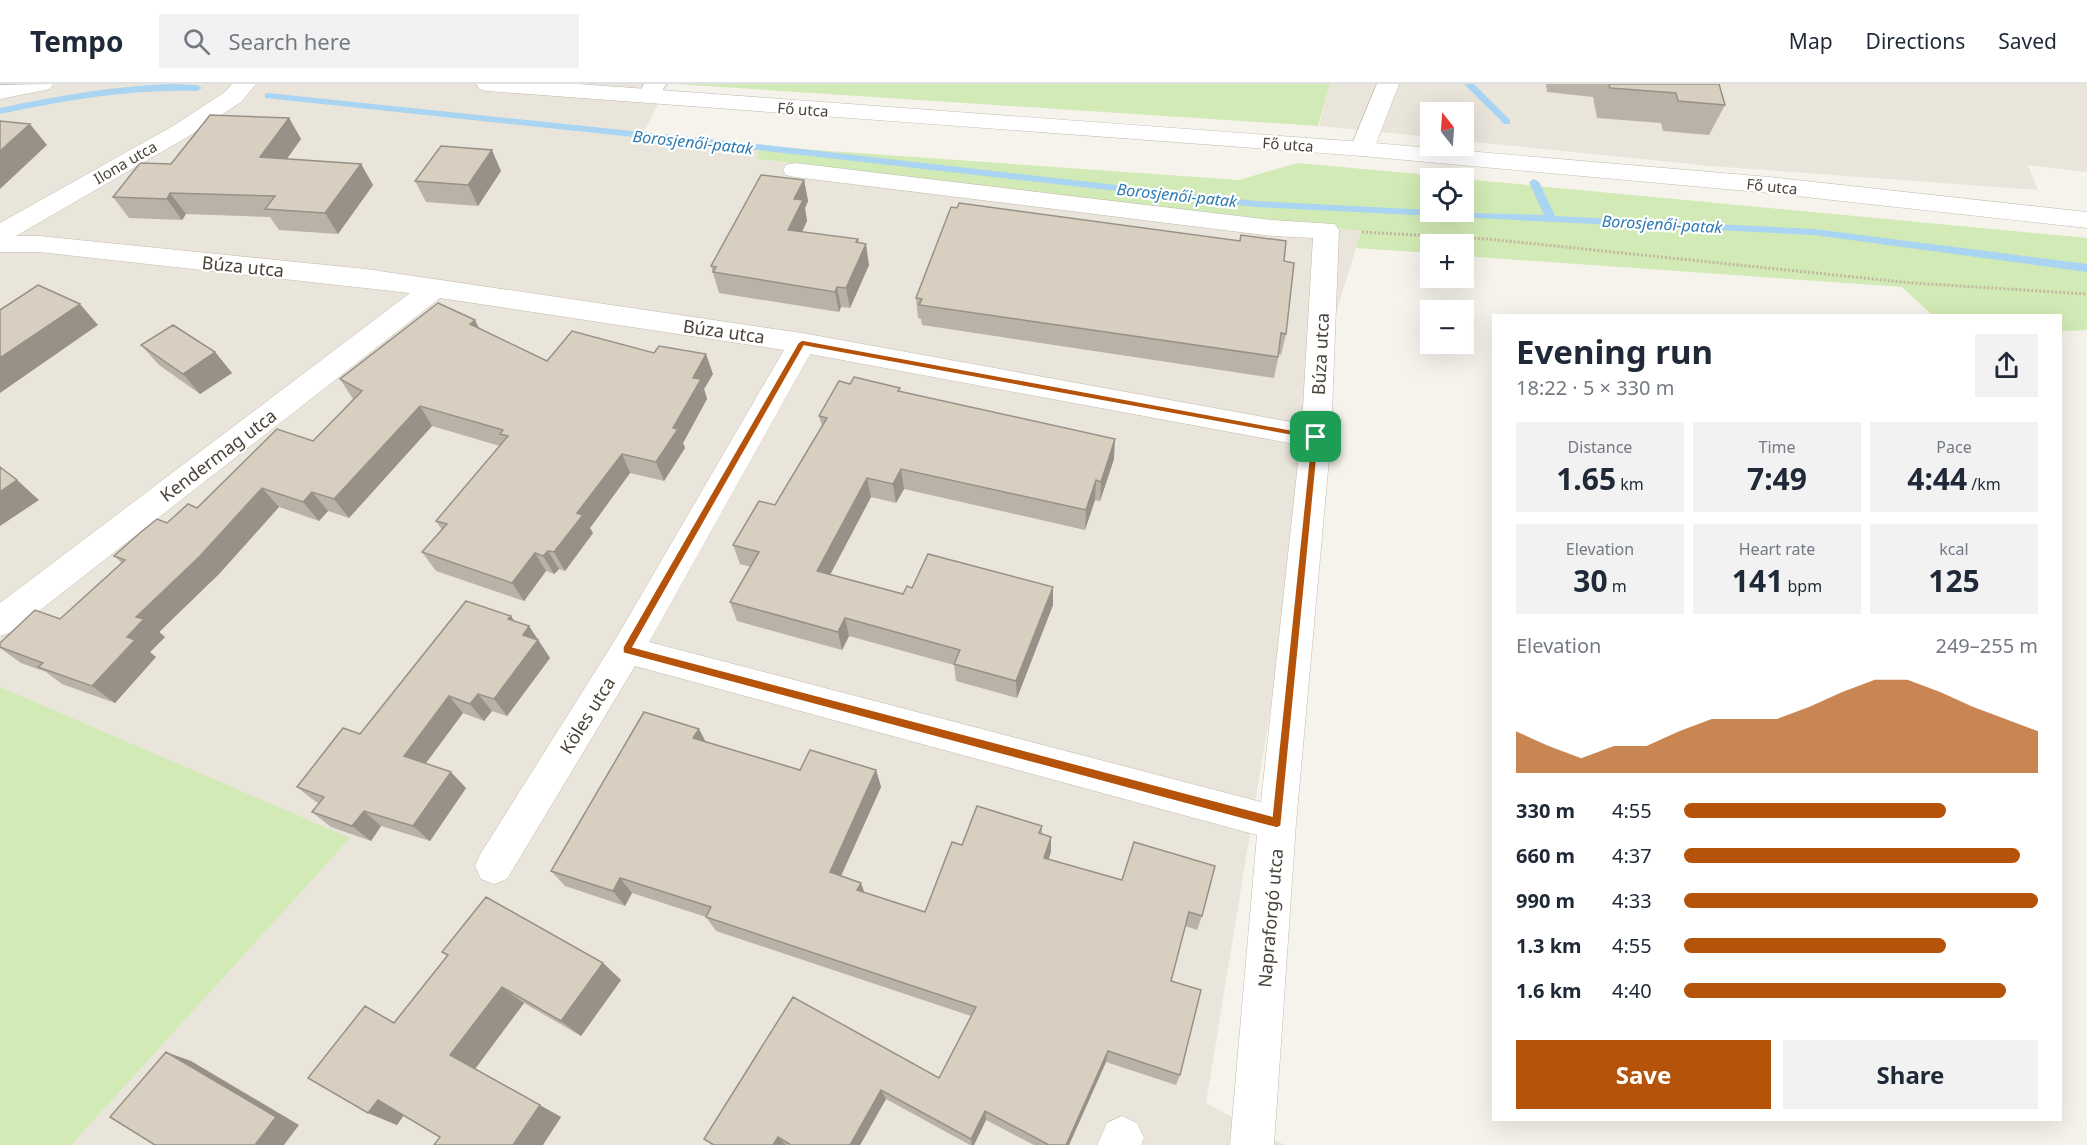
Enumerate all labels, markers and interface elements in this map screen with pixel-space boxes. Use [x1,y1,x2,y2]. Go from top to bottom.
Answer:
search box [159,14,579,68]
text: Tempo [30,22,123,60]
icon: search [180,25,213,58]
text: Search here [228,26,351,56]
text: Map [1789,27,1833,55]
text: Directions [1866,27,1965,55]
text: Saved [1998,27,2057,55]
street label: Fő utca [777,97,829,121]
north arrow [1420,102,1474,156]
map controls [1420,102,1474,354]
water label: Borosjenői-patak [632,125,755,159]
street label: Fő utca [1262,132,1314,156]
street label: Ilona utca [90,136,160,188]
button: locate [1420,168,1474,222]
street label: Fő utca [1746,173,1798,199]
water label: Borosjenői-patak [1116,178,1239,212]
water label: Borosjenői-patak [1601,210,1724,238]
button: + [1420,234,1474,288]
street label: Búza utca [201,250,285,282]
button: − [1420,300,1474,354]
street label: Búza utca [1306,312,1334,396]
street label: Búza utca [682,313,766,349]
text: Evening run [1516,329,1713,374]
button: share [1975,334,2038,397]
text: 18:22 · 5 × 330 m [1516,374,1674,401]
street label: Kendermag utca [155,403,281,507]
pin [1290,411,1341,462]
icon: arrive [1299,420,1332,453]
text: Distance [1568,436,1632,458]
text: Time [1758,436,1796,458]
text: Pace [1936,436,1972,458]
text: 1.65 [1556,458,1616,499]
text: 7:49 [1747,458,1807,499]
text: 4:44 [1907,458,1967,499]
text: km [1616,473,1644,495]
text: /km [1967,473,2001,495]
text: Elevation [1566,538,1634,560]
text: Heart rate [1739,538,1815,560]
text: kcal [1939,538,1969,560]
text: 30 [1573,560,1608,601]
text: 141 [1732,560,1783,601]
text: 125 [1928,560,1980,601]
text: m [1608,575,1627,597]
text: bpm [1783,575,1822,597]
text: Elevation [1516,632,1601,659]
text: 249–255 m [1935,632,2038,659]
street label: Köles utca [554,672,620,758]
text: 330 m [1516,797,1575,824]
text: 4:55 [1612,797,1652,824]
text: 660 m [1516,842,1575,869]
text: 4:37 [1612,842,1652,869]
street label: Napraforgó utca [1252,848,1288,988]
text: 990 m [1516,887,1575,914]
text: 4:33 [1612,887,1652,914]
text: 1.3 km [1516,932,1582,959]
text: 4:55 [1612,932,1652,959]
text: 1.6 km [1516,977,1582,1004]
text: 4:40 [1612,977,1652,1004]
button: Save [1516,1040,1771,1109]
button: Share [1783,1040,2038,1109]

